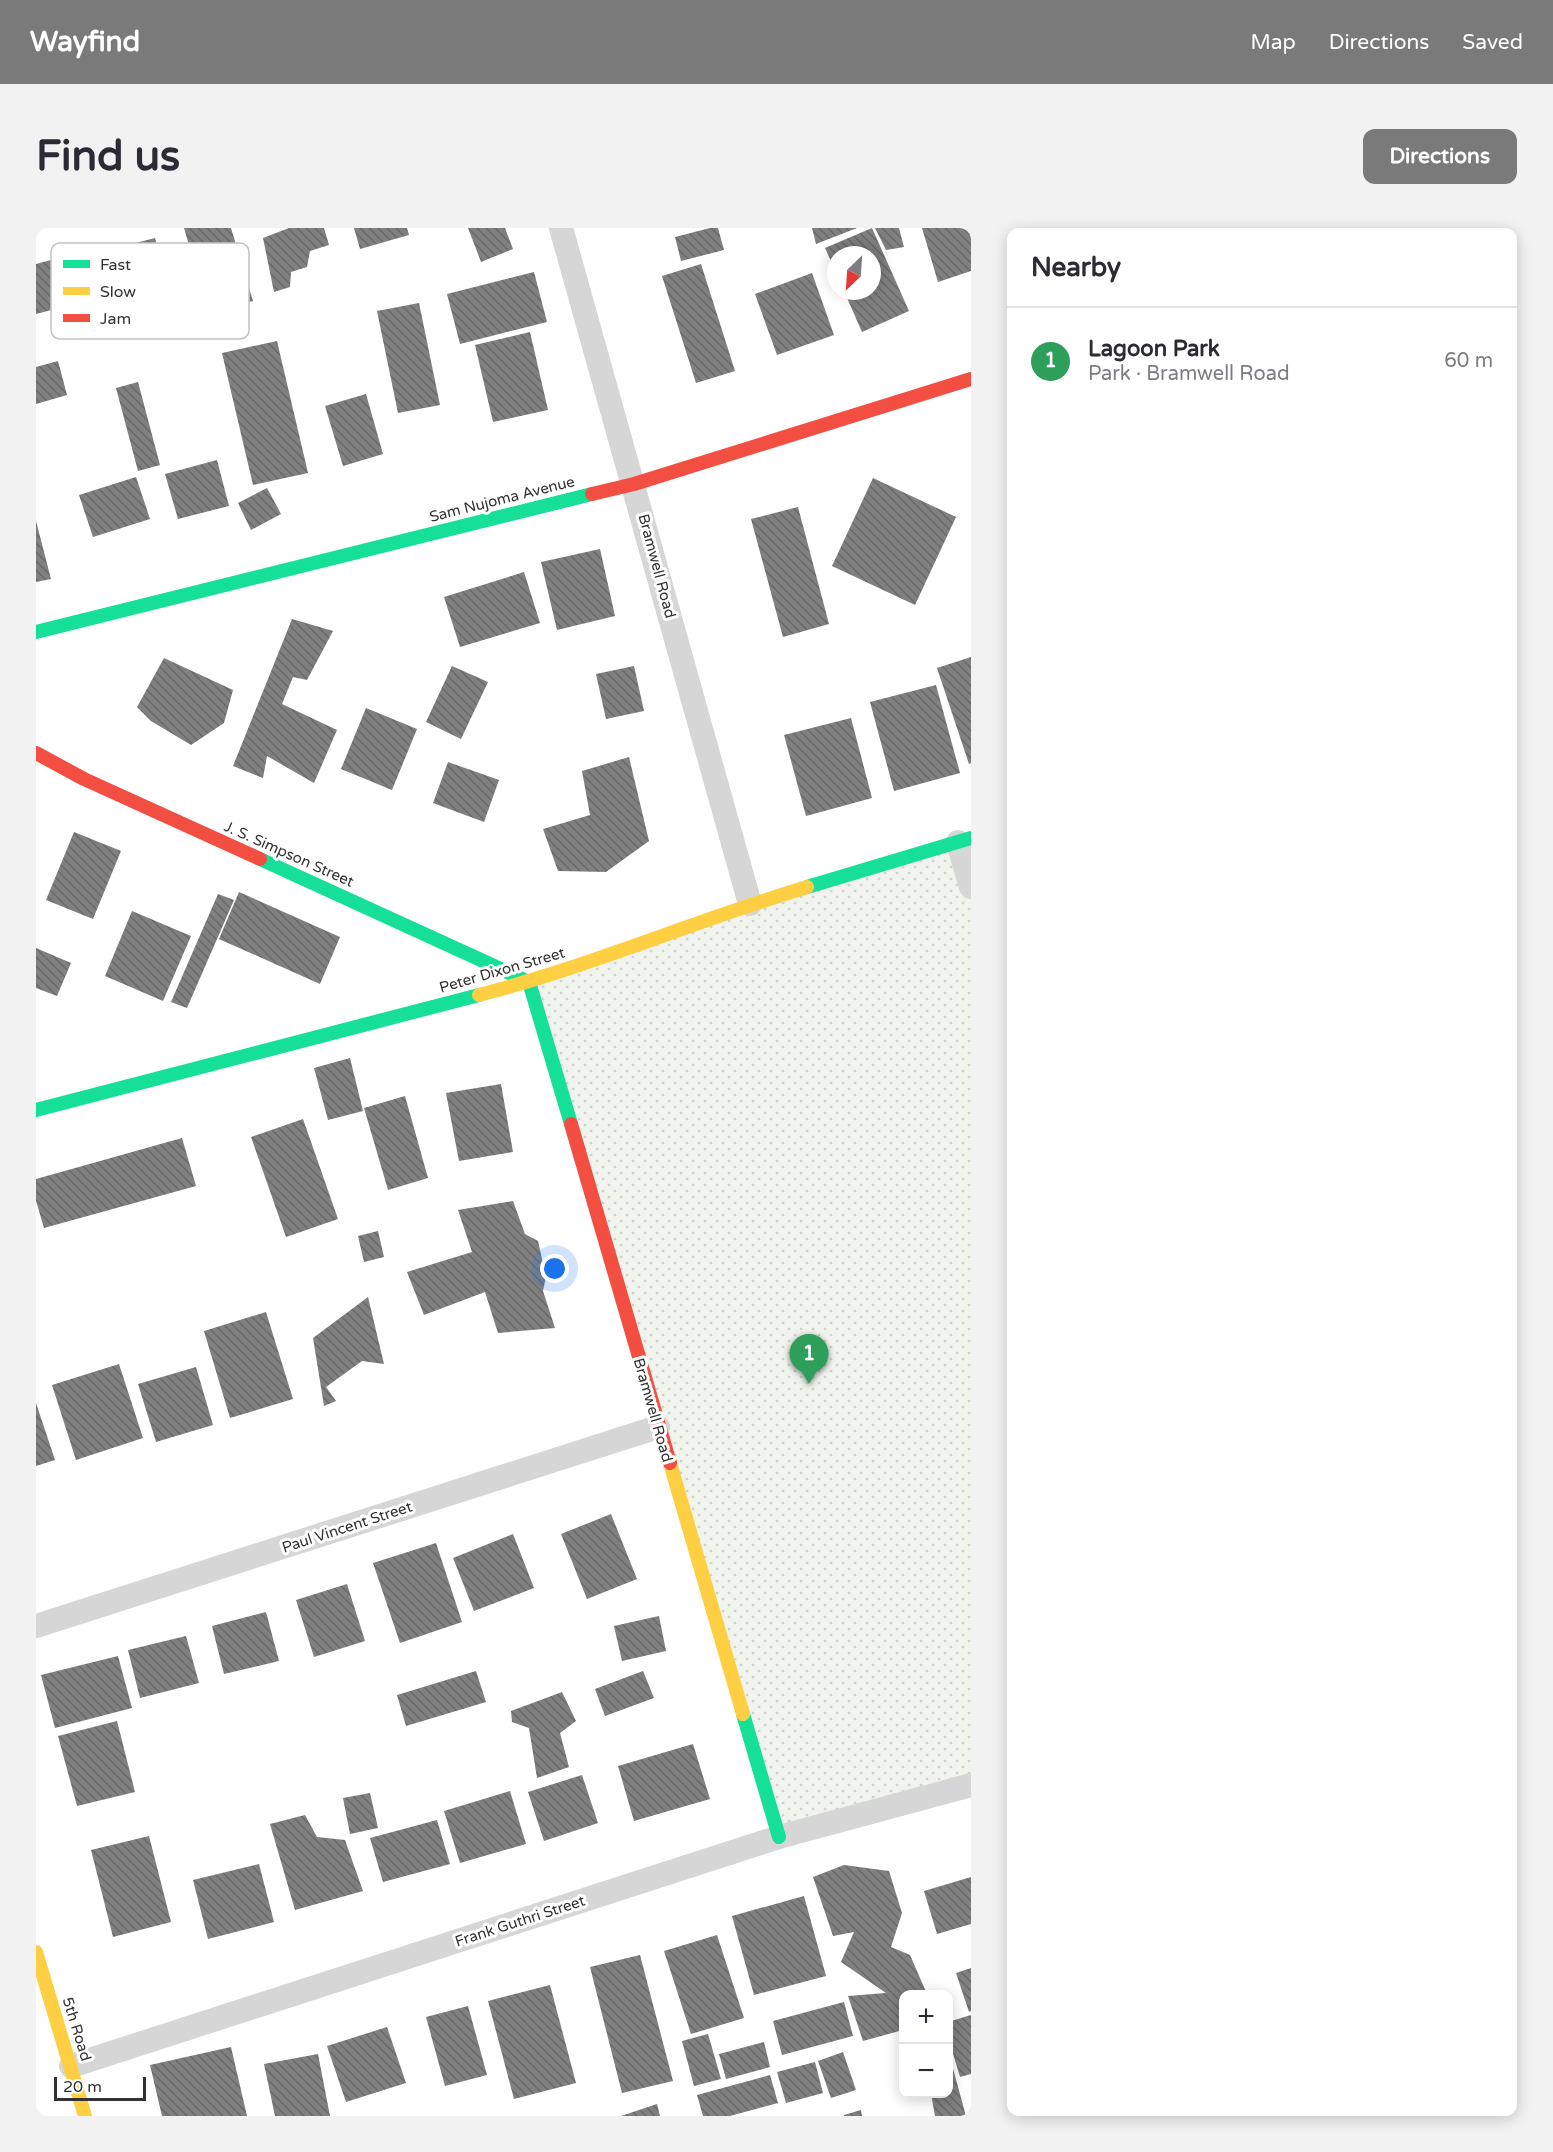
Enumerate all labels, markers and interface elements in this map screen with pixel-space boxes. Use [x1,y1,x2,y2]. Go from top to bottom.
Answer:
text: Wayfind [30,25,140,59]
text: Map [1250,30,1296,55]
text: Directions [1329,30,1429,55]
text: Saved [1462,30,1523,55]
button: Directions [1363,129,1517,184]
text: Find us [36,131,180,182]
legend [51,243,249,339]
north arrow [827,246,881,300]
text: Nearby [1031,252,1121,283]
text: Fast [100,255,131,275]
text: Slow [100,282,136,302]
text: Jam [100,309,131,329]
text: Lagoon Park [1088,336,1220,362]
text: 1 [1044,349,1057,373]
text: 60 m [1444,349,1493,373]
text: Park · Bramwell Road [1088,362,1290,386]
street label: Sam Nujoma Avenue [428,472,576,526]
street label: Bramwell Road [634,512,680,620]
street label: J. S. Simpson Street [221,817,357,891]
street label: Peter Dixon Street [437,943,567,997]
your location [540,1254,569,1283]
pin: 1 [790,1334,828,1384]
street label: Bramwell Road [630,1356,676,1464]
street label: Paul Vincent Street [280,1497,415,1557]
street label: Frank Guthri Street [453,1891,588,1951]
map controls [899,1990,953,2098]
button: + [899,1990,953,2044]
street label: 5th Road [59,1995,95,2063]
button: − [899,2044,953,2098]
scale bar [54,2074,146,2102]
text: 20 m [63,2077,102,2097]

